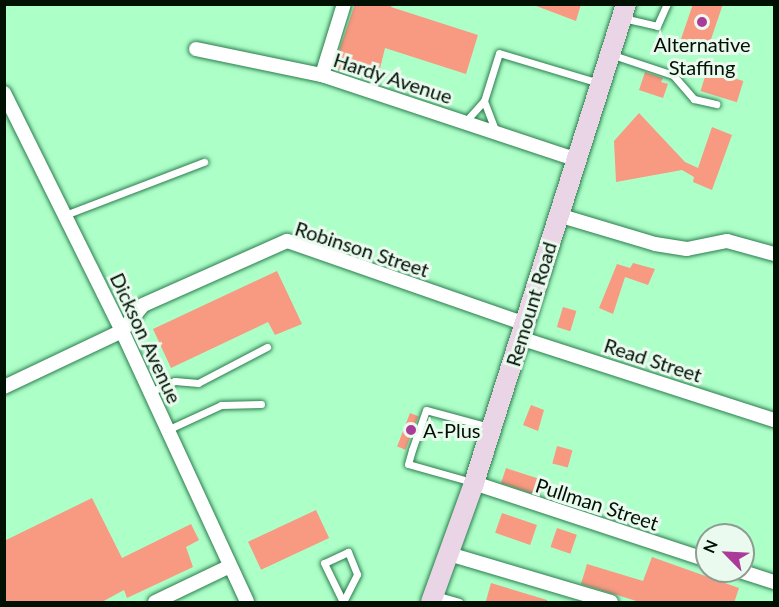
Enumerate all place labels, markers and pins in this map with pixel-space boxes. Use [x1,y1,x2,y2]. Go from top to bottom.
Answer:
marker: Alternative Staffing [695,15,709,29]
place label: Alternative Staffing [653,32,751,79]
place label: A-Plus [423,418,480,442]
marker: A-Plus [404,423,418,437]

